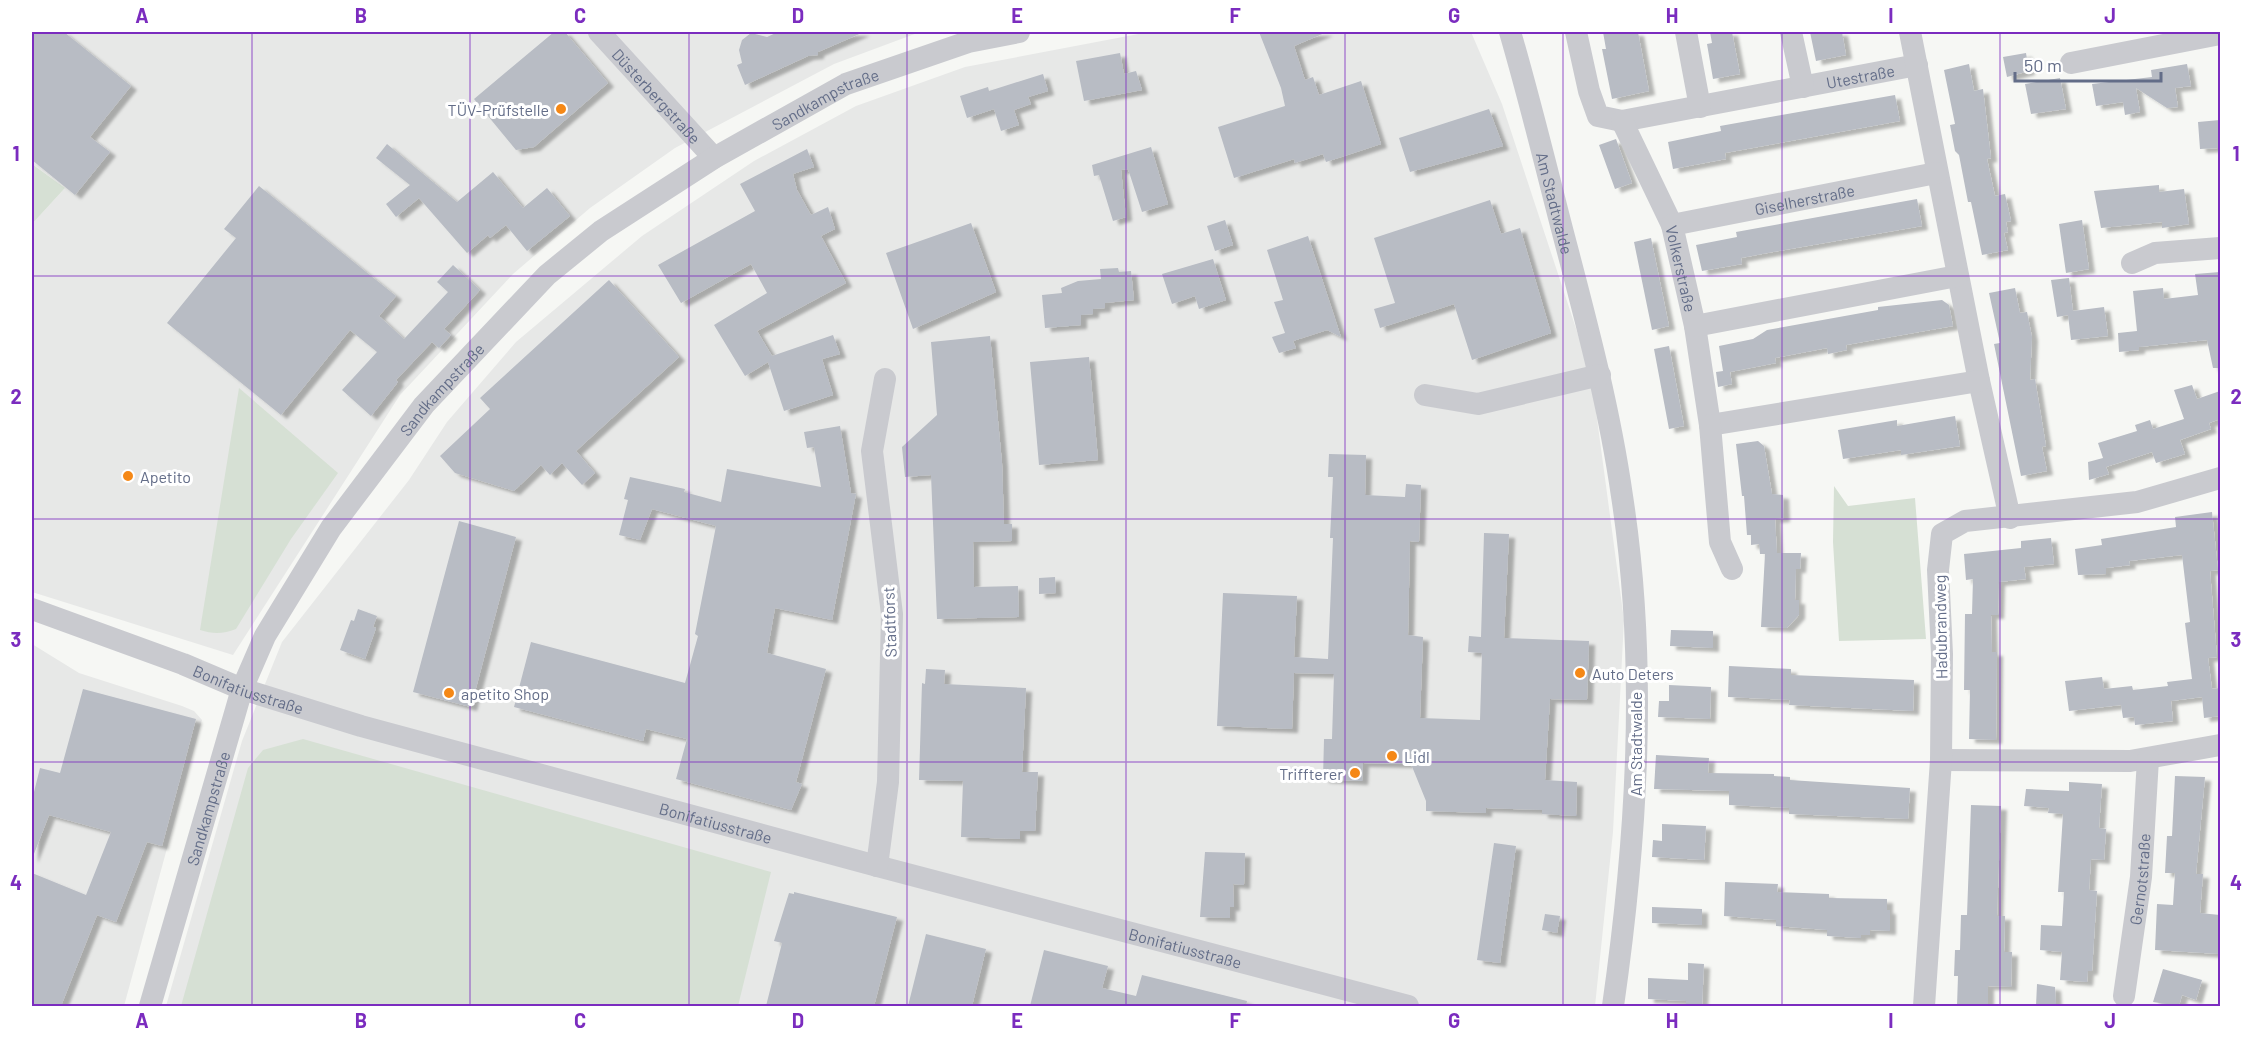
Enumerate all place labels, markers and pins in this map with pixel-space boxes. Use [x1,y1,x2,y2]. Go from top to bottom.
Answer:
place label: TÜV-Prüfstelle [448,100,549,119]
marker: TÜV-Prüfstelle [554,102,568,116]
place label: Apetito [140,467,191,486]
marker: Apetito [121,469,135,483]
place label: Auto Deters [1592,664,1674,683]
marker: Auto Deters [1573,666,1587,680]
place label: apetito Shop [461,684,549,703]
marker: apetito Shop [442,686,456,700]
place label: Lidl [1404,747,1430,766]
marker: Lidl [1385,749,1399,763]
place label: Triffterer [1279,764,1343,783]
marker: Triffterer [1348,766,1362,780]

